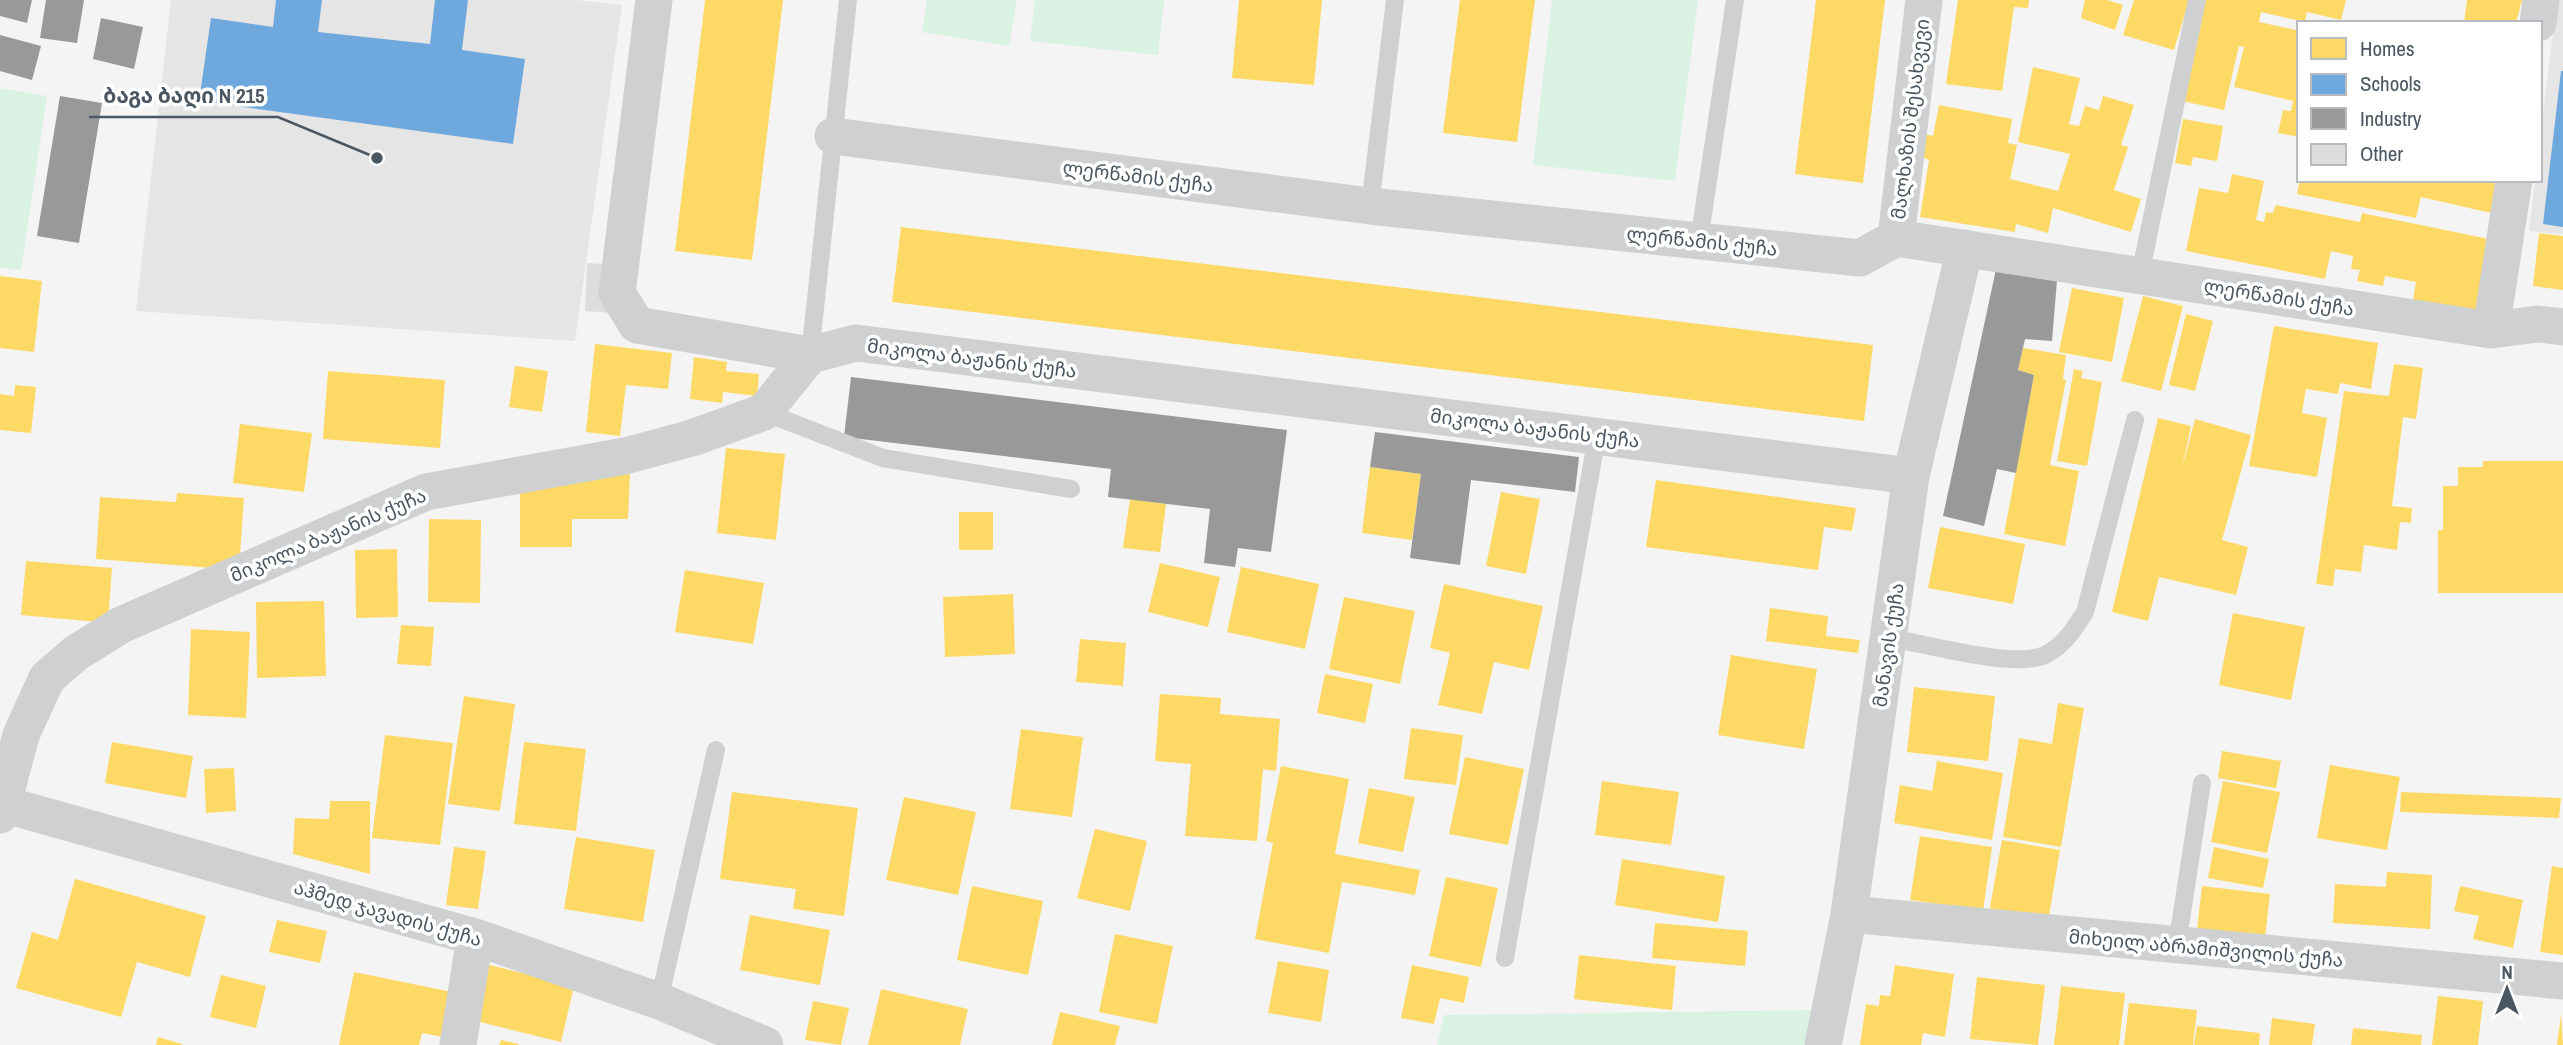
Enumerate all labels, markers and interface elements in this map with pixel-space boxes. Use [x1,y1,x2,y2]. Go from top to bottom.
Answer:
street label: მალხაზის შესახვევი [1885,17,1935,221]
legend [2297,21,2542,182]
text: Homes [2360,34,2415,63]
text: Schools [2360,69,2421,98]
callout: ბაგა ბაღი N 215 [89,75,278,117]
text: ბაგა ბაღი N 215 [103,81,265,110]
text: Industry [2360,104,2422,133]
text: Other [2360,139,2403,168]
street label: ლერწამის ქუჩა [1061,154,1215,198]
street label: ლერწამის ქუჩა [1625,220,1779,262]
street label: ლერწამის ქუჩა [2202,272,2356,322]
street label: მიკოლა ბაჟანის ქუჩა [866,332,1078,384]
street label: მიკოლა ბაჟანის ქუჩა [1429,402,1641,454]
street label: მიკოლა ბაჟანის ქუჩა [226,482,430,588]
street label: მანავის ქუჩა [1866,581,1910,709]
street label: აჰმედ ჯავადის ქუჩა [291,874,485,952]
street label: მიხეილ აბრამიშვილის ქუჩა [2068,923,2344,973]
north arrow [2472,954,2542,1024]
text: N [2501,959,2513,985]

